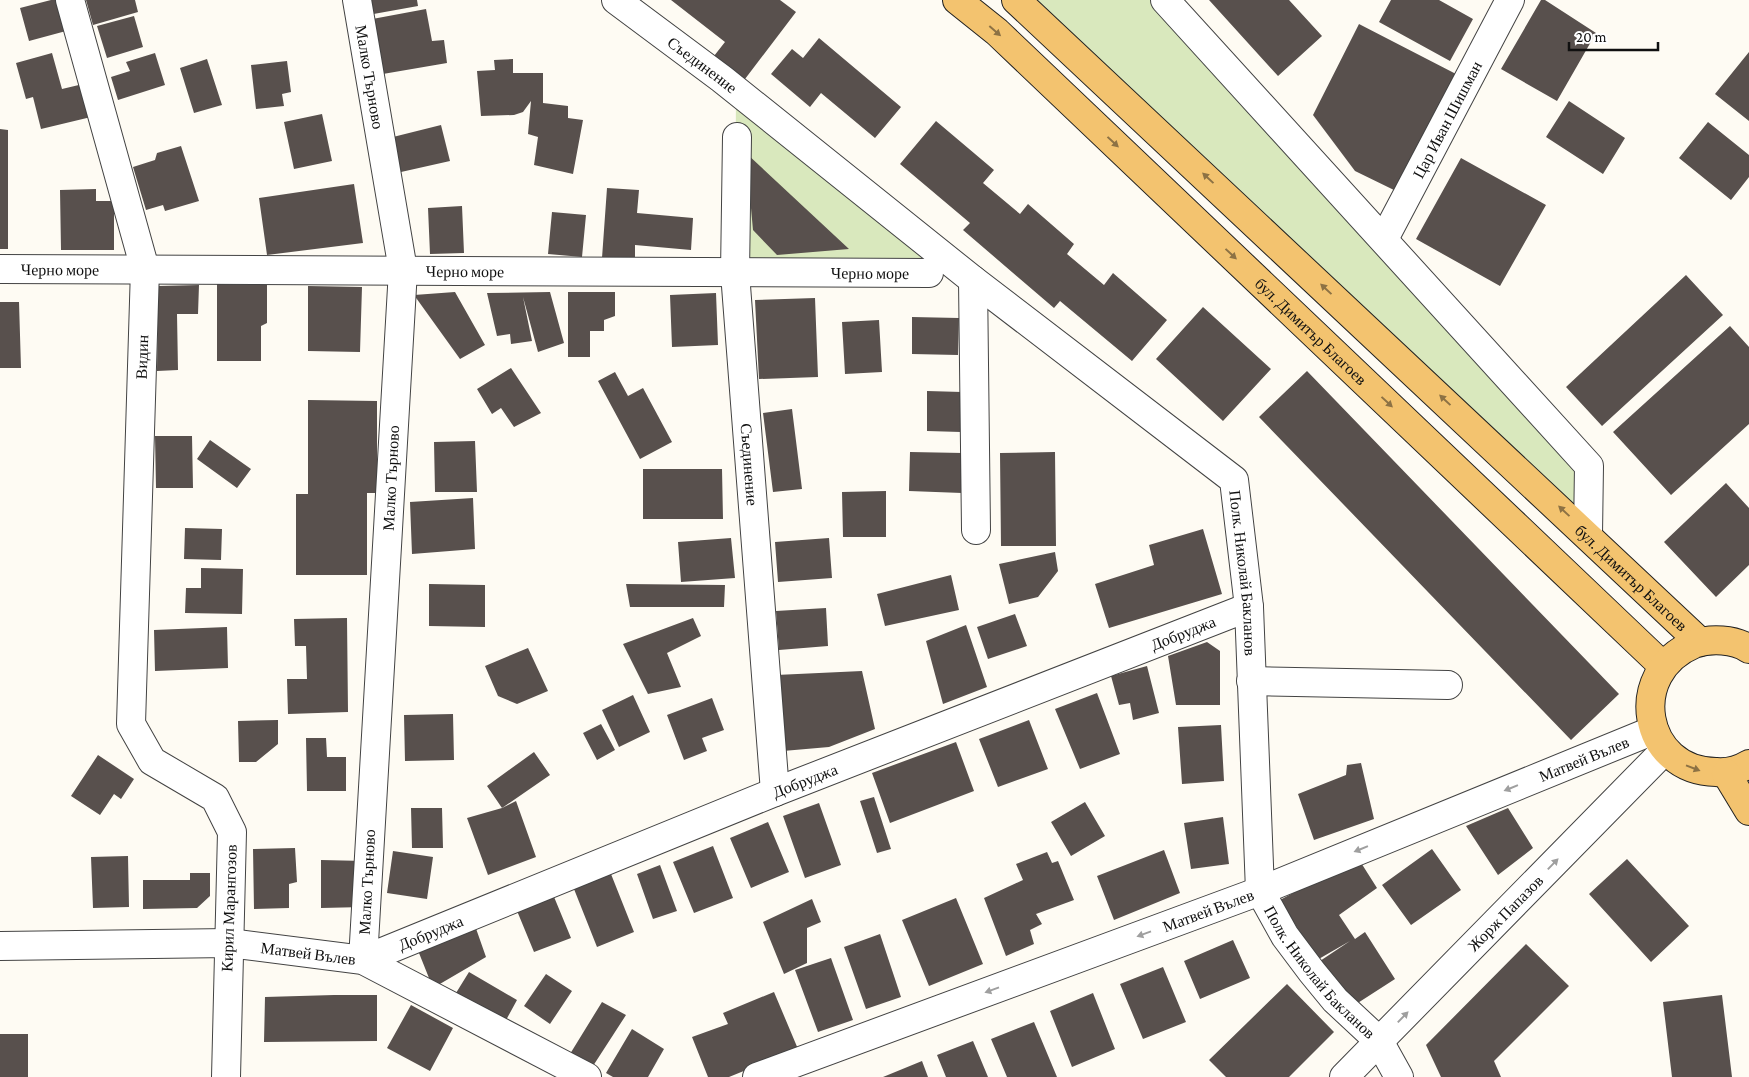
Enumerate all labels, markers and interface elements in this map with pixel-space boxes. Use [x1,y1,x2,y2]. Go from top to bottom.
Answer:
scale bar [1569,20,1658,52]
street label: Малко Търново [353,23,387,130]
one-way arrow [989,25,1001,36]
text: 20 m [1576,29,1607,45]
street label: Съединение [664,33,741,96]
street label: Цар Иван Шишман [1409,58,1485,181]
one-way arrow [1107,136,1119,148]
one-way arrow [1202,172,1214,184]
one-way arrow [1225,248,1237,260]
street label: Черно море [21,261,99,279]
street label: Черно море [426,262,504,281]
street label: Черно море [831,264,909,282]
street label: бул. Димитър Благоев [1252,274,1371,388]
one-way arrow [1321,283,1333,295]
street label: Видин [133,334,152,380]
one-way arrow [1439,394,1451,406]
one-way arrow [1381,396,1393,408]
street label: Съединение [738,423,761,506]
street label: Малко Търново [380,425,403,531]
street label: Полк. Николай Бакланов [1227,489,1259,657]
one-way arrow [1558,505,1570,517]
street label: бул. Димитър Благоев [1572,521,1691,634]
street label: Добруджа [1148,612,1218,654]
street label: Матвей Вълев [1536,733,1632,785]
street label: Добруджа [770,760,840,802]
one-way arrow [1686,764,1701,772]
one-way arrow [1504,784,1519,792]
street label: Малко Търново [356,829,379,935]
street label: Кирил Марангозов [218,843,241,972]
one-way arrow [1354,846,1368,854]
one-way arrow [1547,858,1559,870]
street label: Жорж Папазов [1464,871,1546,954]
street label: Матвей Вълев [1160,885,1256,935]
street label: Полк. Николай Бакланов [1261,903,1379,1042]
street label: Добруджа [396,912,465,954]
one-way arrow [1137,931,1152,938]
street label: Матвей Вълев [260,939,357,968]
one-way arrow [984,986,999,994]
one-way arrow [1397,1011,1409,1023]

